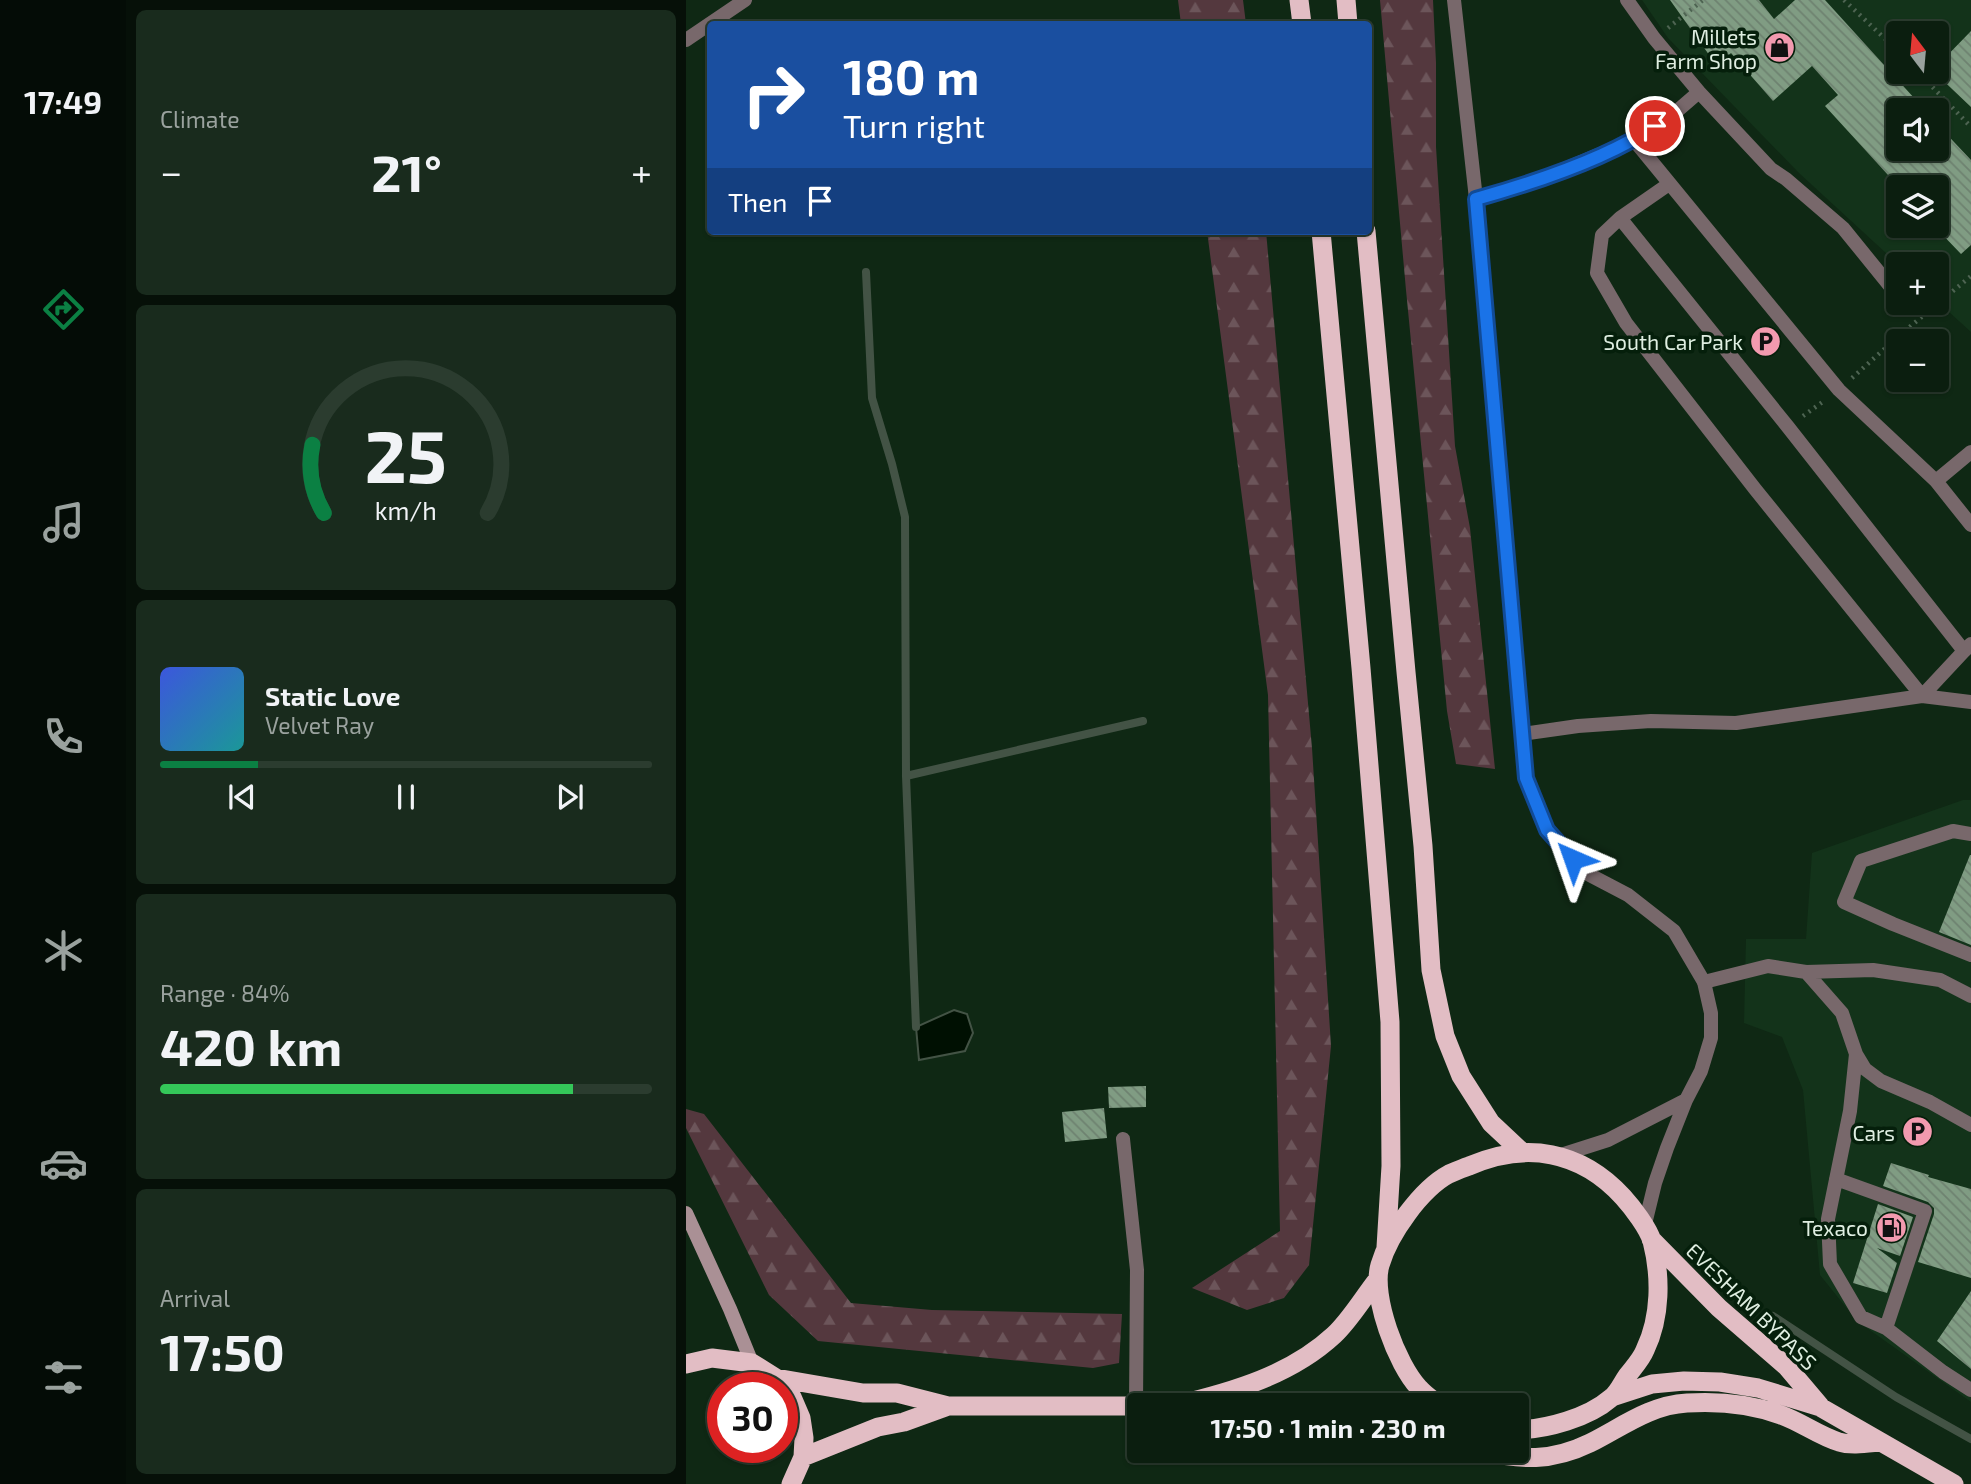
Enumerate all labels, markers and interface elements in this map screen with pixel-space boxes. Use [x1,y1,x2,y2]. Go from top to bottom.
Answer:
north arrow [1886,21,1950,84]
map controls [1886,21,1949,392]
place label: Millets Farm Shop [1655,24,1757,73]
shop icon: Millets Farm Shop [1763,31,1797,65]
text: 180 m [843,46,979,105]
icon: right [728,49,819,140]
text: 17:49 [24,82,102,120]
pin [1625,96,1685,156]
button: sound [1886,98,1949,161]
text: Climate [160,105,240,133]
text: Turn right [843,106,985,144]
icon: arrive [1636,107,1674,145]
text: 21° [371,140,442,202]
text: − [160,148,182,194]
text: + [631,148,652,194]
button: layers [1886,175,1949,238]
icon: arrive [801,182,839,220]
text: Then [728,186,787,217]
button: + [1886,252,1949,315]
icon: directions [39,285,88,334]
parking icon: South Car Park [1749,324,1783,358]
place label: South Car Park [1603,329,1743,354]
button: − [1886,329,1949,392]
text: 25 [365,411,447,499]
text: km/h [375,495,437,525]
icon: music [39,498,88,547]
text: Static Love [265,680,401,711]
text: Velvet Ray [265,711,374,739]
icon: phone [39,712,88,761]
icon: previous [223,778,261,816]
icon: pause [387,778,425,816]
icon: next [551,778,589,816]
position arrow [1536,822,1610,896]
icon: climate [39,926,88,975]
text: Range · 84% [160,979,290,1007]
text: 420 km [160,1014,342,1076]
parking icon: Cars [1901,1115,1935,1149]
place label: Cars [1852,1120,1895,1145]
icon: car [39,1139,88,1188]
fuel station icon: Texaco [1874,1210,1908,1244]
place label: Texaco [1802,1215,1868,1240]
street label: EVESHAM BYPASS [1682,1238,1822,1374]
text: Arrival [160,1284,230,1312]
text: 17:50 [160,1319,285,1381]
icon: filters [39,1353,88,1402]
speed limit sign: 30 [707,1372,798,1463]
text: 17:50 · 1 min · 230 m [1210,1412,1446,1443]

